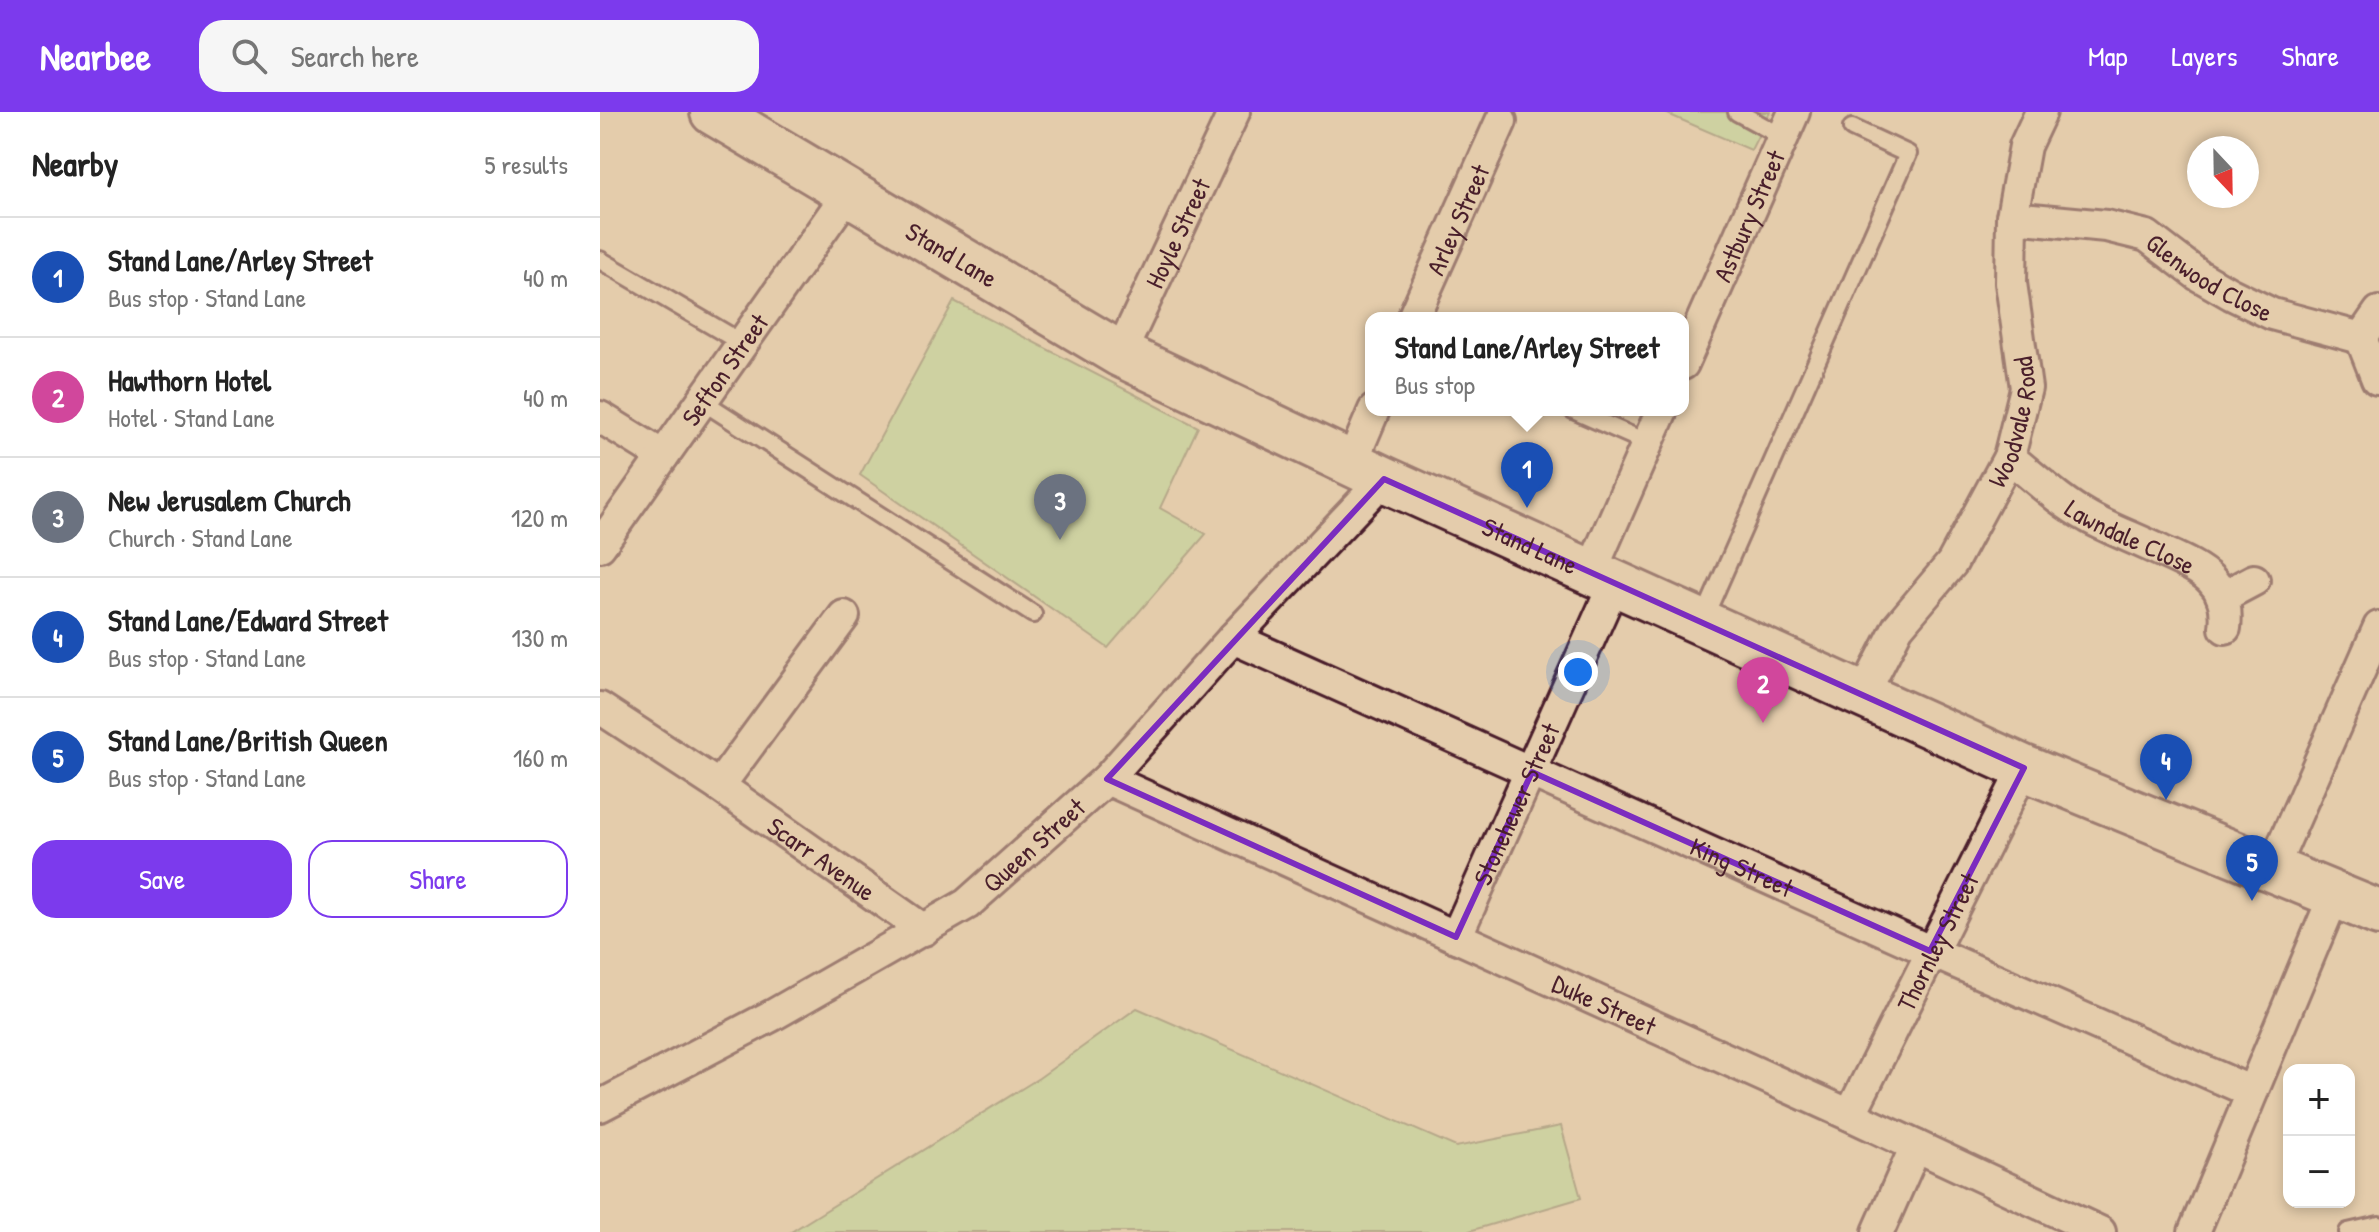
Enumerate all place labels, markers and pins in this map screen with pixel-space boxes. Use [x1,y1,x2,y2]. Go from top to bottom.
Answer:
pin: 1 [1501,442,1553,508]
pin: 3 [1034,474,1086,540]
pin: 2 [1737,657,1789,723]
pin: 4 [2140,734,2192,800]
pin: 5 [2226,835,2278,901]

